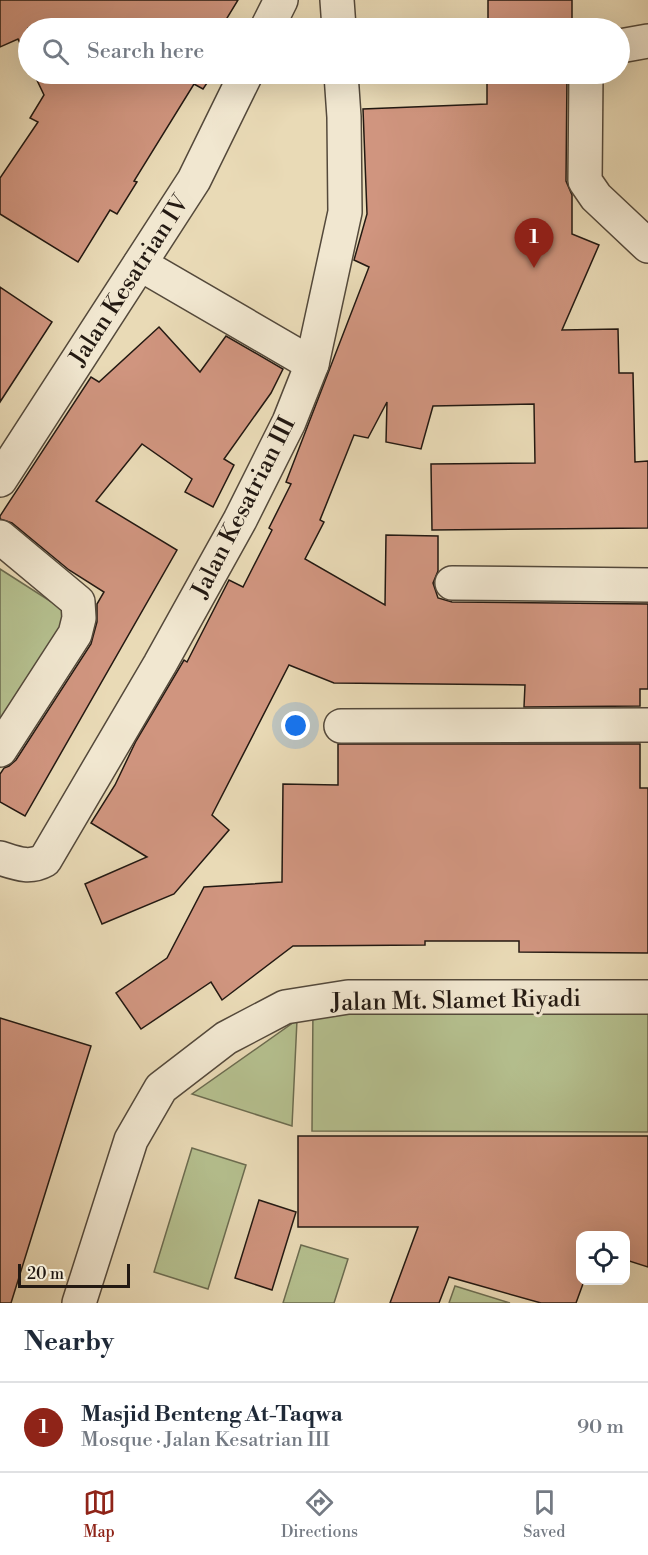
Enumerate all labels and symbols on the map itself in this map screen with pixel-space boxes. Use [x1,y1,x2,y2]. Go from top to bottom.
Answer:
street label: Jalan Kesatrian IV [63,189,197,373]
pin: 1 [514,218,554,268]
street label: Jalan Kesatrian III [185,412,302,604]
your location [281,711,310,740]
street label: Jalan Mt. Slamet Riyadi [330,984,581,1018]
scale bar [18,1261,130,1288]

